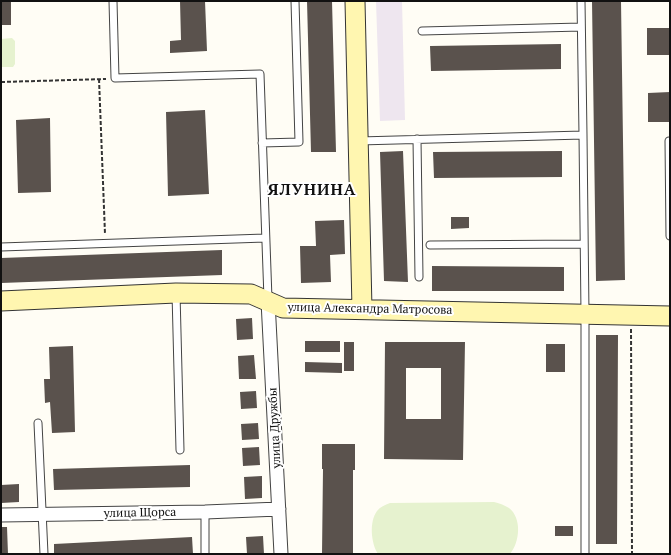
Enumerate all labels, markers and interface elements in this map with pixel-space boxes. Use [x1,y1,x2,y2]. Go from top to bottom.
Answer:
district label: ЯЛУНИНА [268,180,356,200]
street label: улица Александра Матросова [287,300,453,318]
street label: улица Дружбы [266,387,284,469]
street label: улица Щорса [104,505,176,521]

